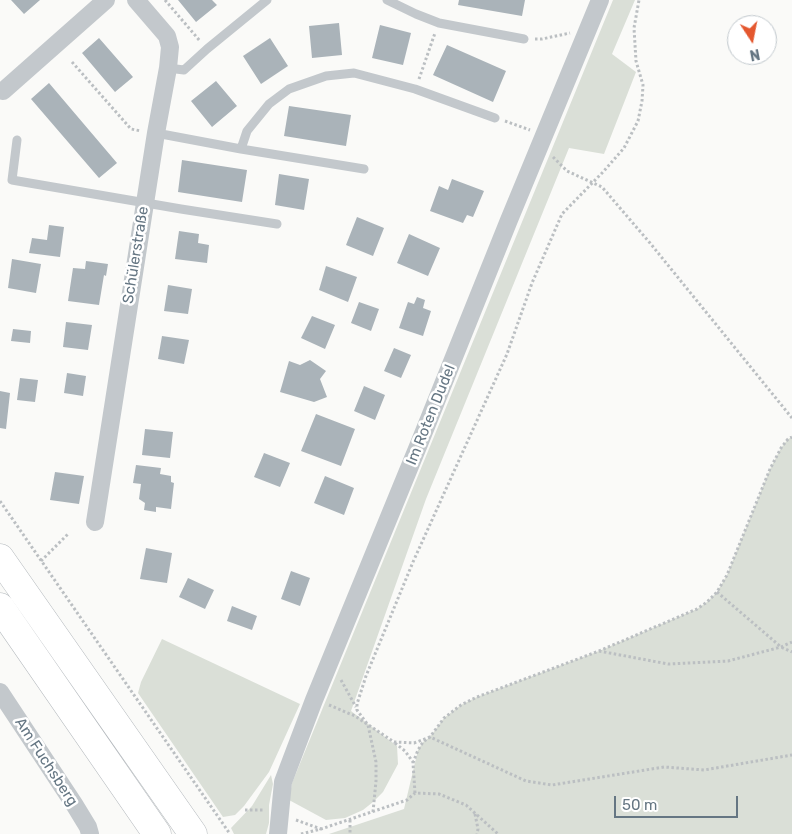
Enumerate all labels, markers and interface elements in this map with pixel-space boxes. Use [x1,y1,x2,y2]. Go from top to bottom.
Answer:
north arrow [727,15,777,65]
text: N [748,45,761,64]
street label: Schülerstraße [119,205,153,305]
street label: Im Roten Dudel [403,362,459,468]
street label: Am Fuchsberg [11,715,81,809]
scale bar [617,786,741,818]
text: 50 m [622,796,657,814]

